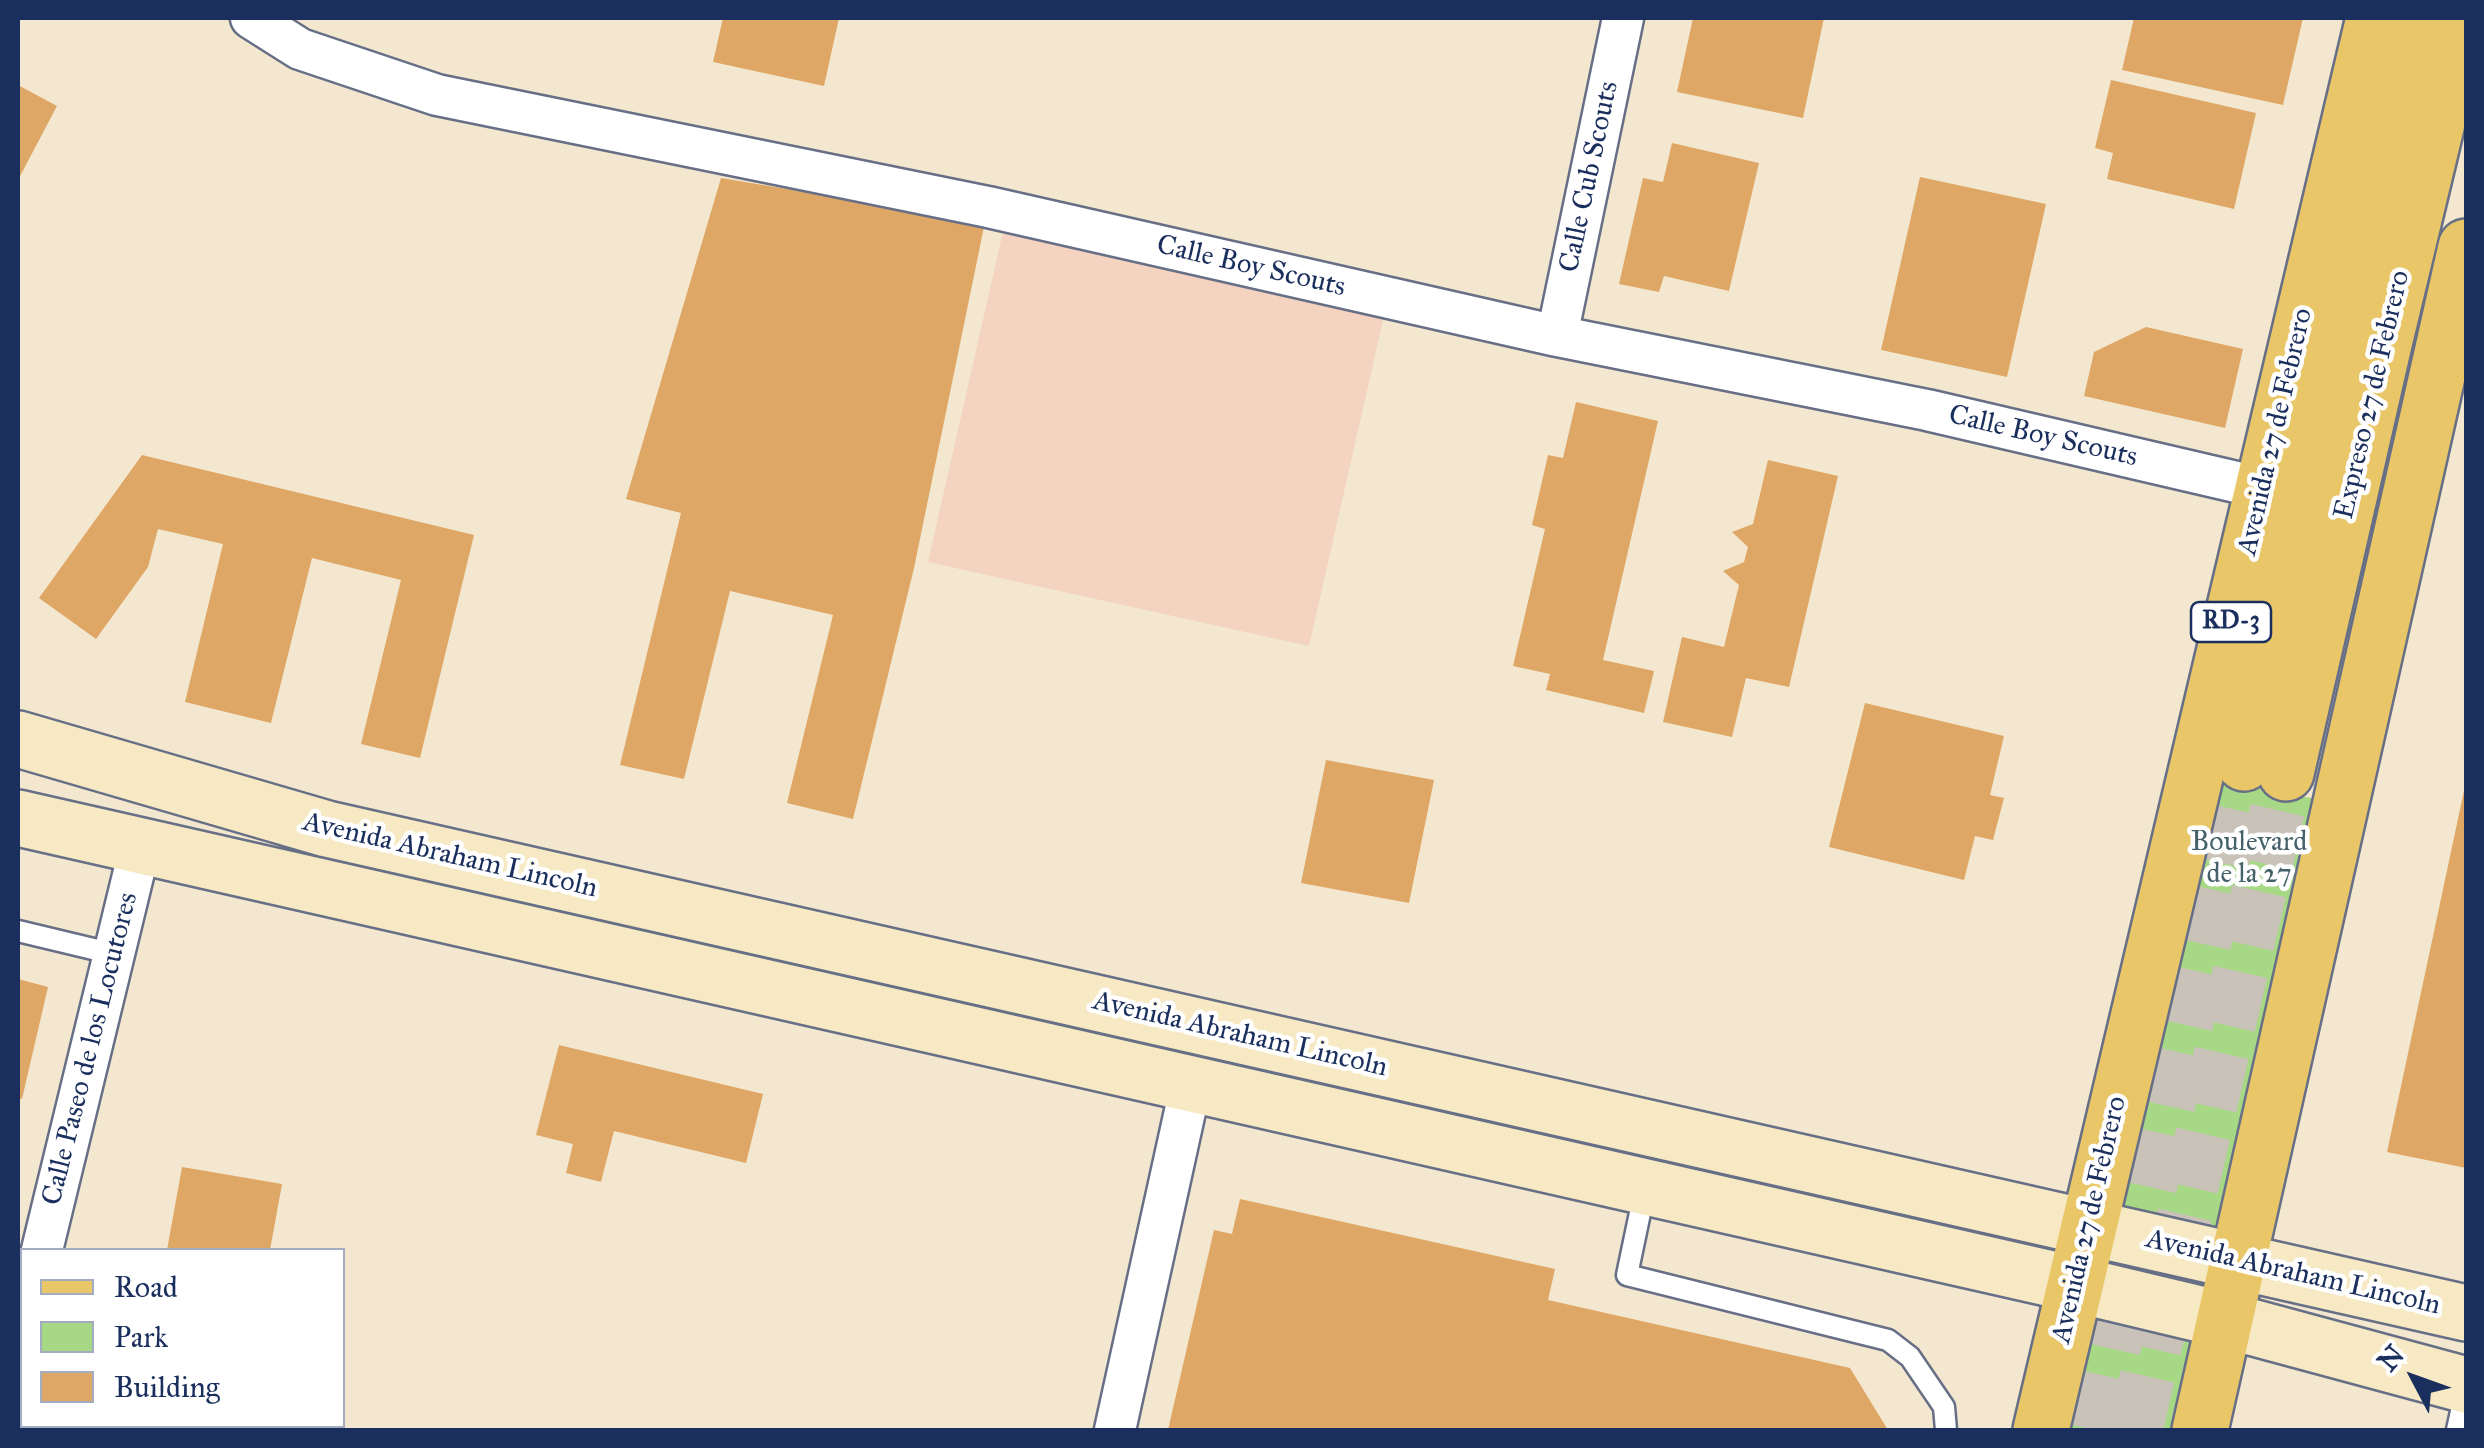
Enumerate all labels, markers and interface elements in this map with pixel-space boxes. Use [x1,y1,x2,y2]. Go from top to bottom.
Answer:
street label: Calle Cub Scouts [1553,78,1627,276]
street label: Calle Boy Scouts [1153,229,1349,305]
street label: Expreso 27 de Febrero [2328,267,2418,523]
street label: Avenida 27 de Febrero [2231,305,2321,559]
street label: Calle Boy Scouts [1945,399,2141,475]
road number: RD-3 [2191,602,2271,642]
street label: Avenida Abraham Lincoln [300,806,600,906]
park label: Boulevard de la 27 [2191,826,2307,892]
street label: Calle Paseo de los Locutores [36,889,146,1209]
street label: Avenida Abraham Lincoln [1090,985,1390,1085]
street label: Avenida 27 de Febrero [2045,1093,2135,1347]
street label: Avenida Abraham Lincoln [2143,1223,2443,1323]
legend [20,1248,345,1428]
text: Road [114,1269,178,1305]
text: Park [114,1319,168,1355]
north arrow [2364,1328,2464,1428]
text: N [2370,1338,2412,1378]
text: Building [114,1369,220,1405]

